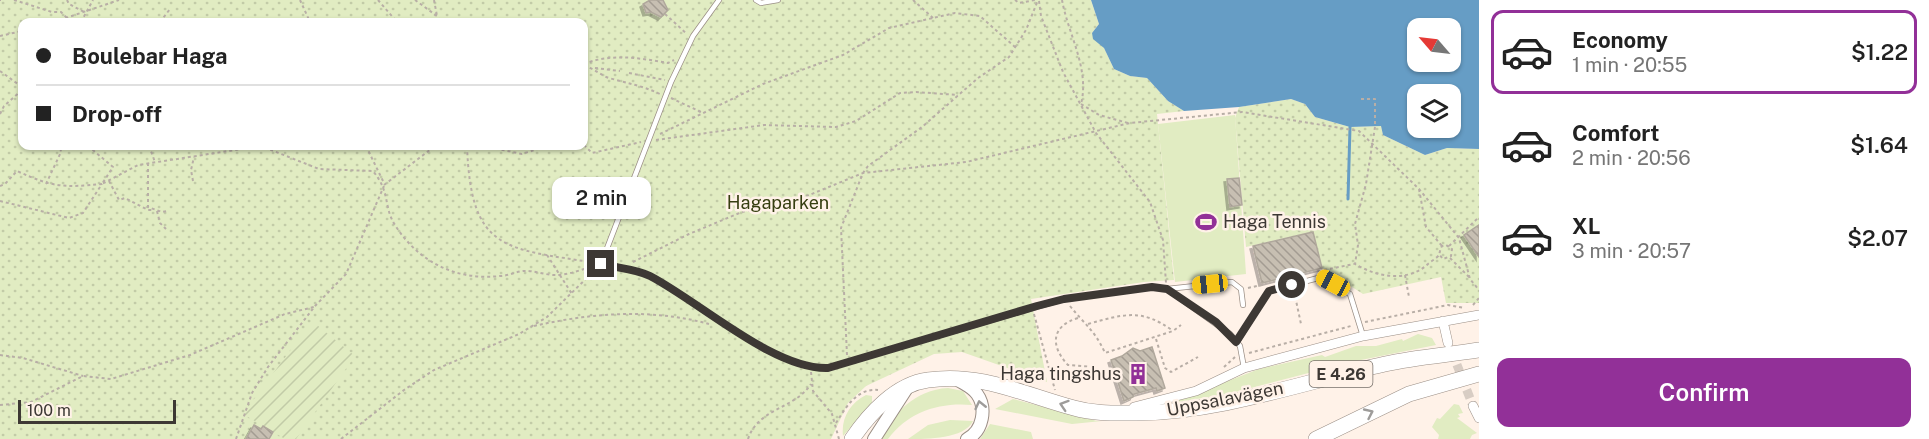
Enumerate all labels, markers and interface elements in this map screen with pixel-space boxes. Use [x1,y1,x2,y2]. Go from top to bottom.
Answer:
north arrow [1407,18,1461,72]
map controls [1407,18,1461,138]
icon: car [1500,25,1554,79]
text: Economy [1572,27,1668,53]
text: $1.22 [1851,39,1908,65]
text: Boulebar Haga [72,43,227,69]
text: 1 min · 20:55 [1572,53,1687,77]
button: layers [1407,84,1461,138]
text: Drop-off [72,101,162,127]
icon: car [1500,118,1554,172]
text: Comfort [1572,120,1659,146]
text: $1.64 [1850,132,1908,158]
text: 2 min · 20:56 [1572,146,1691,170]
callout: 2 min [552,177,650,219]
text: 2 min [576,186,627,210]
park label: Hagaparken [727,192,829,213]
sports icon: Haga Tennis [1194,210,1218,234]
place label: Haga Tennis [1223,211,1326,232]
icon: car [1500,211,1554,265]
text: XL [1572,213,1600,239]
text: $2.07 [1847,225,1908,251]
text: 3 min · 20:57 [1572,239,1691,263]
route end [587,250,614,277]
car [1313,267,1353,299]
route start [1278,271,1305,298]
car [1191,273,1229,295]
button: Confirm [1497,358,1911,427]
road number: E 4.26 [1310,361,1372,387]
building icon: Haga tingshus [1126,362,1150,386]
place label: Haga tingshus [1000,363,1121,384]
street label: Uppsalavägen [1165,377,1285,420]
scale bar [18,397,176,424]
one-way arrow [974,400,987,410]
one-way arrow [1059,400,1070,412]
text: 100 m [27,401,71,420]
one-way arrow [1362,408,1373,420]

